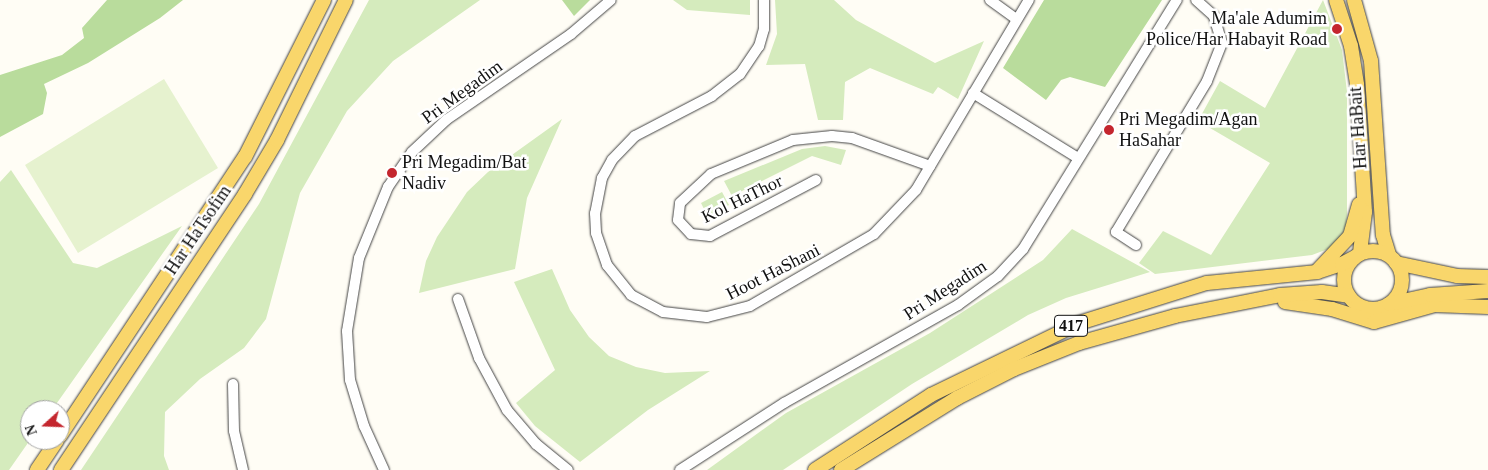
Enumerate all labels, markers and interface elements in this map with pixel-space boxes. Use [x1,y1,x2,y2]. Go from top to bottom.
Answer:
place label: Ma'ale Adumim Police/Har Habayit Road [1146,8,1327,50]
marker: Ma'ale Adumim Police/Har Habayit Road [1331,23,1343,35]
street label: Pri Megadim [417,55,507,129]
street label: Har HaBait [1344,86,1372,170]
place label: Pri Megadim/Agan HaSahar [1119,109,1257,152]
marker: Pri Megadim/Agan HaSahar [1103,124,1115,136]
place label: Pri Megadim/Bat Nadiv [402,152,526,194]
marker: Pri Megadim/Bat Nadiv [386,167,398,179]
street label: Kol HaThor [698,170,786,228]
street label: Har HaTsofim [160,181,236,279]
street label: Hoot HaShani [722,239,824,305]
street label: Pri Megadim [899,255,991,325]
road number: 417 [1054,312,1088,340]
north arrow [20,400,70,450]
text: N [23,423,40,437]

